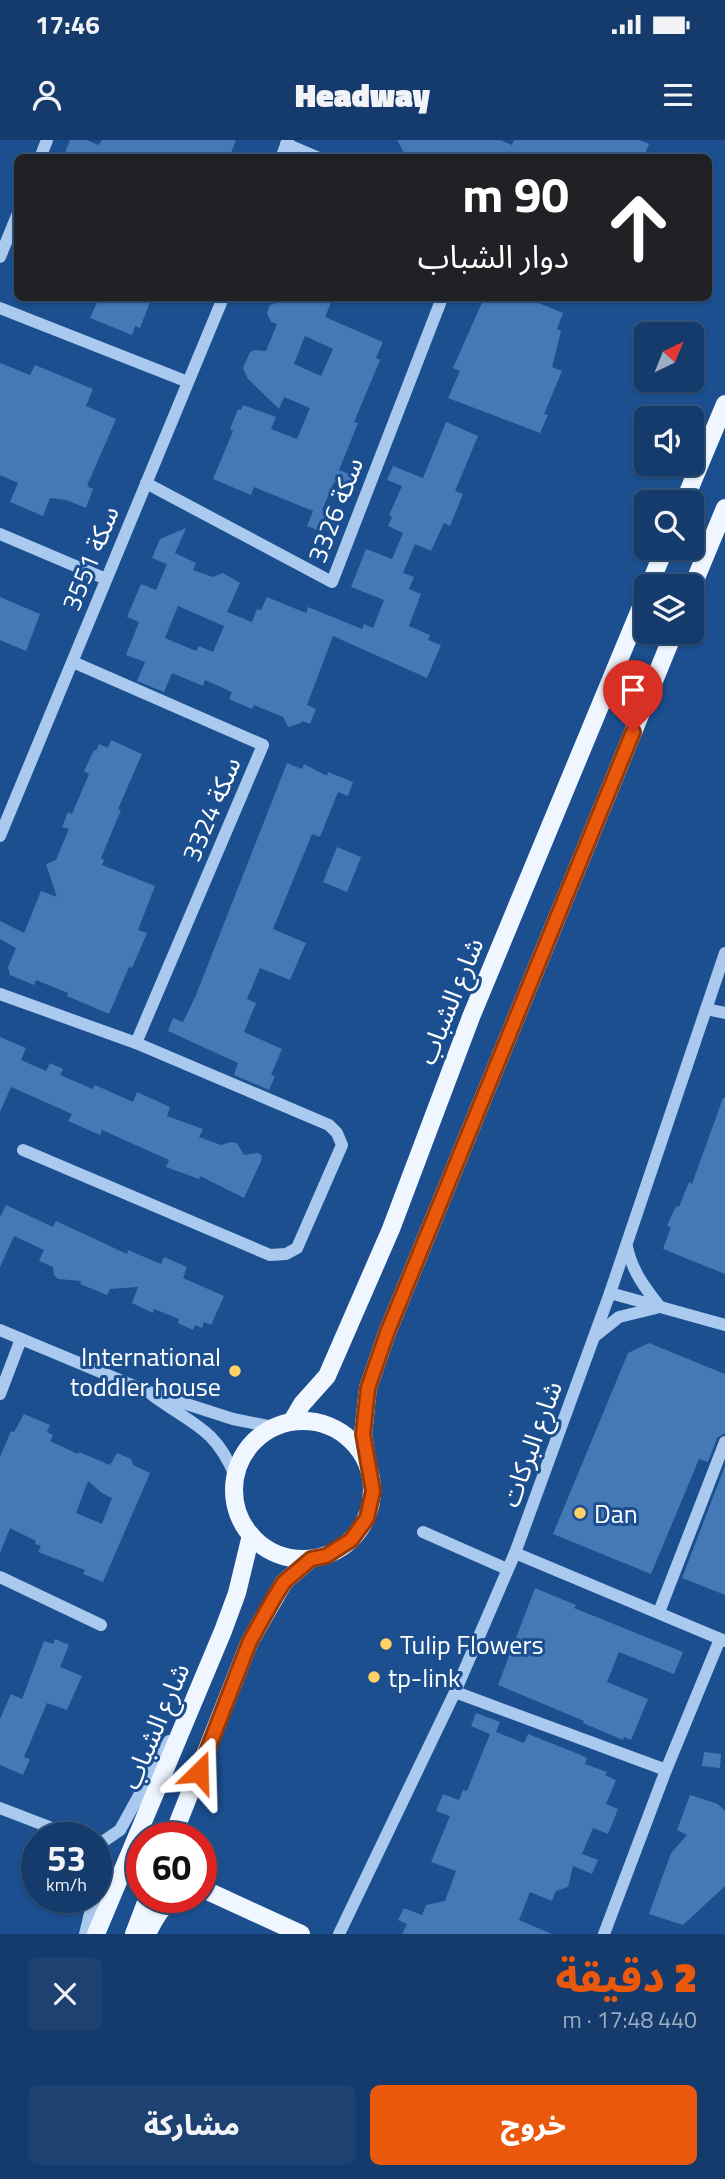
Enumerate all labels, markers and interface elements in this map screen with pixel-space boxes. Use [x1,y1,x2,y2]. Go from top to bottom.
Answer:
text: 17:46 [35,5,100,44]
text: Headway [295,71,430,119]
icon: person [28,76,66,114]
icon: menu [659,76,697,114]
text: 90 m [462,156,569,231]
icon: ahead [593,182,684,273]
text: دوار الشباب [418,232,569,280]
north arrow [634,322,704,392]
map controls [634,322,704,644]
button: sound [634,406,704,476]
street label: سكة 3326 [297,452,373,568]
button: search [634,490,704,560]
street label: سكة 3551 [51,500,129,616]
button: layers [634,574,704,644]
pin [603,660,663,732]
icon: arrive [614,671,652,709]
street label: سكة 3324 [172,751,250,867]
street label: شارع الشباب [407,932,493,1070]
place label: International toddler house [70,1337,221,1406]
marker: International toddler house [227,1363,243,1379]
street label: شارع البركات [490,1375,572,1513]
place label: Dan [594,1494,638,1533]
marker: Dan [572,1505,588,1521]
place label: Tulip Flowers [400,1625,544,1664]
marker: Tulip Flowers [378,1636,394,1652]
street label: شارع الشباب [111,1657,199,1795]
place label: tp-link [388,1658,460,1697]
marker: tp-link [366,1669,382,1685]
position arrow [162,1735,236,1809]
speed limit sign: 60 [126,1822,217,1913]
text: 53 [47,1831,86,1885]
text: km/h [46,1871,87,1898]
text: 2 دقيقة [555,1944,697,2008]
button: close [28,1957,102,2031]
text: 440 m · 17:48 [562,2002,697,2037]
button: مشاركة [28,2085,356,2165]
button: خروج [370,2085,697,2165]

